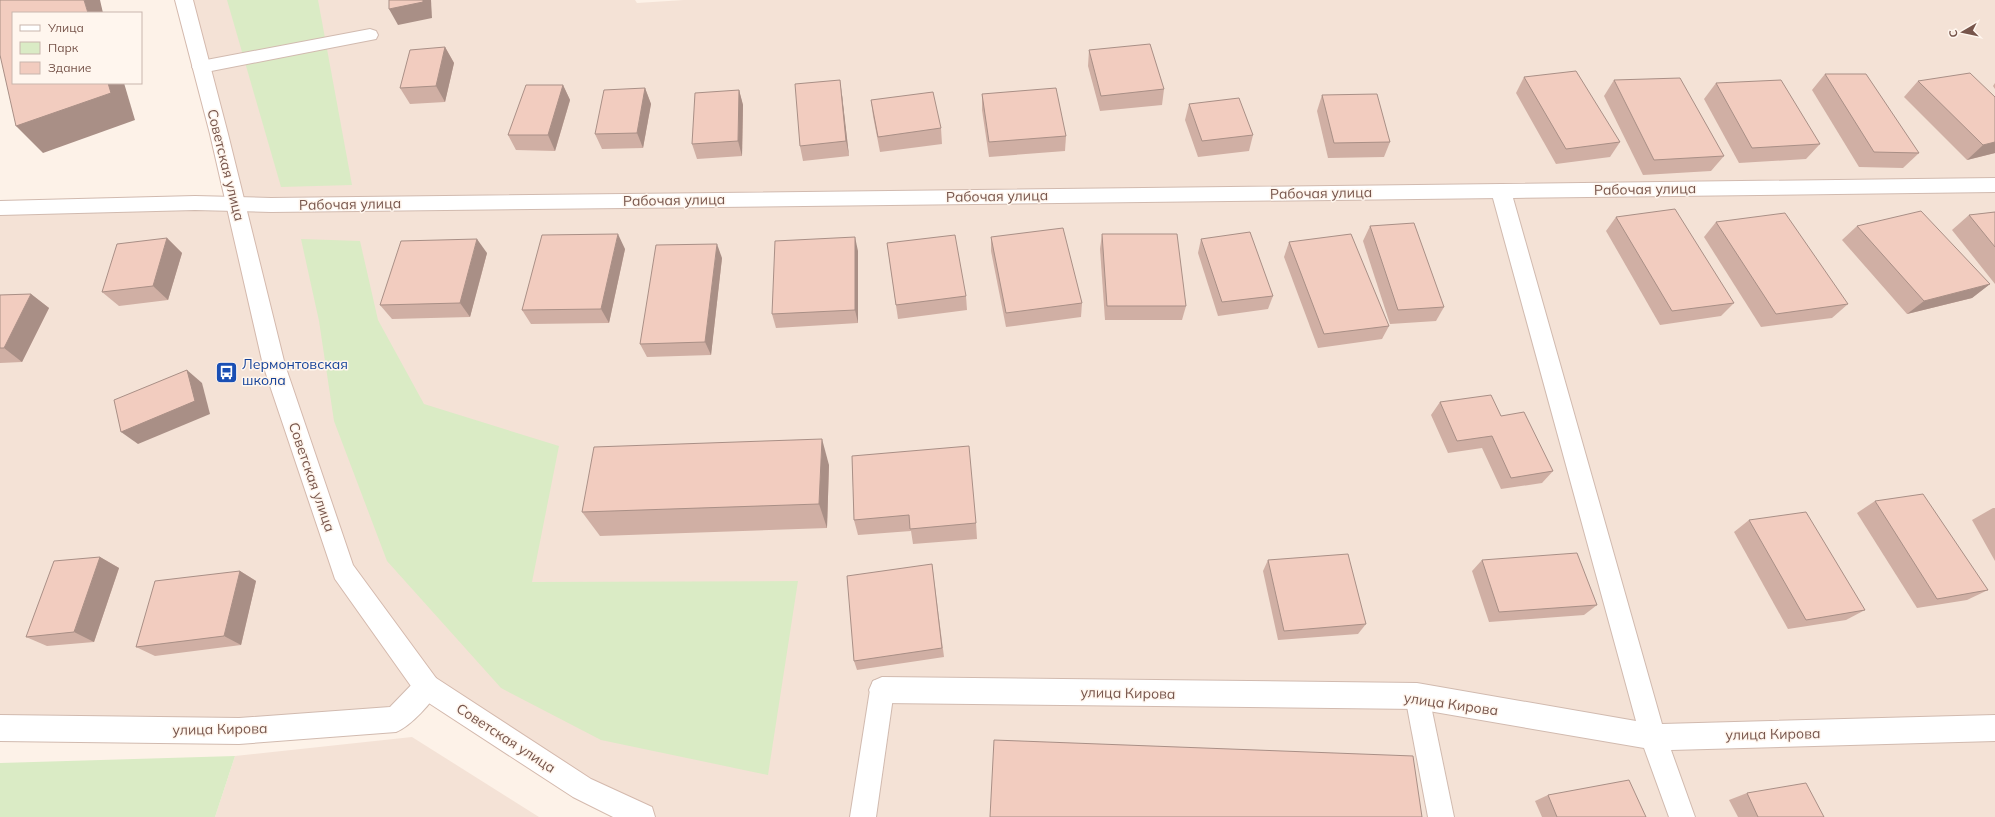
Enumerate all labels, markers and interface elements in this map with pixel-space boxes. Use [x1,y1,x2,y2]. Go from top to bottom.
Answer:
legend [12,12,142,84]
north arrow [1943,12,1983,52]
text: Улица [47,20,84,35]
text: С [1946,28,1961,38]
text: Парк [48,40,79,55]
text: Здание [48,60,92,75]
street label: Советская улица [203,107,249,223]
street label: Рабочая улица [1594,179,1696,199]
street label: Рабочая улица [1270,183,1372,203]
street label: Рабочая улица [946,186,1048,206]
street label: Рабочая улица [623,190,725,210]
street label: Рабочая улица [299,194,401,214]
place label: Лермонтовская школа [242,355,348,389]
bus stop icon: Лермонтовская школа [213,359,239,385]
street label: Советская улица [285,420,339,534]
street label: улица Кирова [1080,683,1176,703]
street label: улица Кирова [1403,688,1499,720]
street label: Советская улица [453,699,559,777]
street label: улица Кирова [172,719,268,739]
street label: улица Кирова [1725,724,1821,744]

